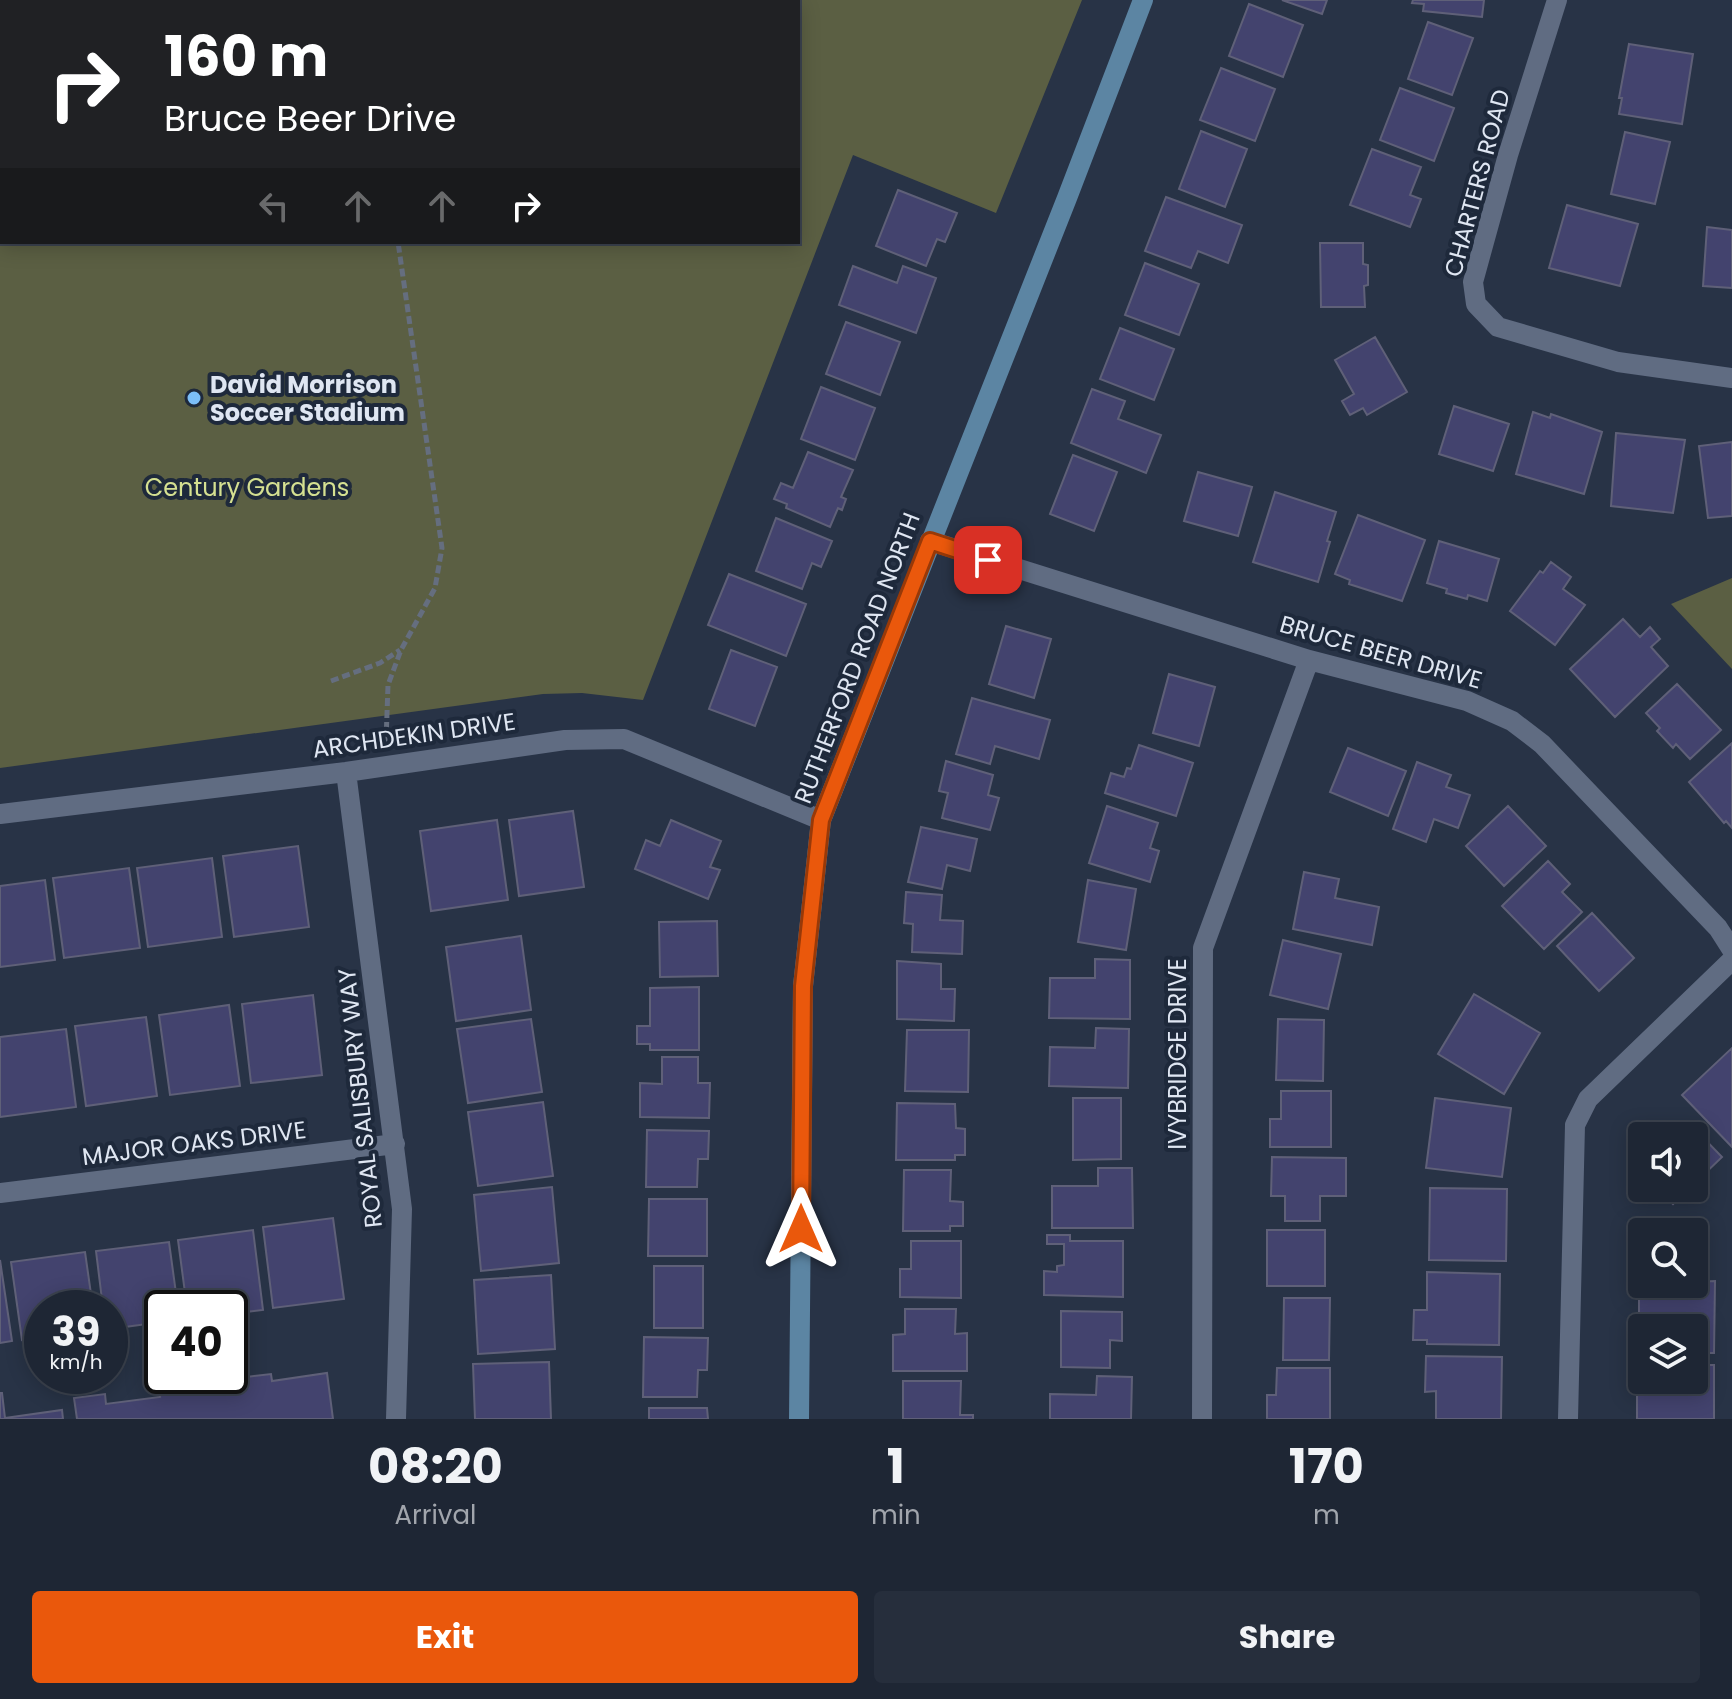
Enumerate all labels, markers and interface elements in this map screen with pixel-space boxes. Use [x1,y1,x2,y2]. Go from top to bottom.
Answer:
text: 160 m [164,17,328,96]
icon: right [32,32,136,136]
street label: CHARTERS ROAD [1436,86,1518,280]
text: Bruce Beer Drive [164,93,456,144]
icon: left [252,184,296,228]
icon: ahead [336,184,380,228]
icon: ahead [420,184,464,228]
icon: right [504,184,548,228]
place label: David Morrison Soccer Stadium [210,368,405,429]
marker: David Morrison Soccer Stadium [185,389,203,407]
park label: Century Gardens [145,471,349,504]
street label: RUTHERFORD ROAD NORTH [786,508,928,808]
pin [954,526,1022,594]
icon: arrive [966,538,1010,582]
street label: BRUCE BEER DRIVE [1276,607,1486,697]
street label: ARCHDEKIN DRIVE [310,704,518,766]
street label: IVYBRIDGE DRIVE [1161,958,1194,1150]
street label: ROYAL SALISBURY WAY [330,967,390,1229]
street label: MAJOR OAKS DRIVE [80,1113,308,1173]
map controls [1628,1122,1708,1394]
button: sound [1628,1122,1708,1202]
position arrow [759,1187,843,1271]
button: search [1628,1218,1708,1298]
speed limit sign: 40 [144,1290,248,1394]
text: 39 [52,1304,100,1360]
button: layers [1628,1314,1708,1394]
text: km/h [49,1348,103,1376]
text: 08:20 [368,1433,503,1500]
text: 1 [887,1433,905,1500]
text: 170 [1289,1433,1364,1500]
text: Arrival [395,1497,476,1533]
text: min [871,1497,921,1533]
text: m [1313,1497,1340,1533]
button: Exit [32,1591,858,1683]
button: Share [874,1591,1700,1683]

